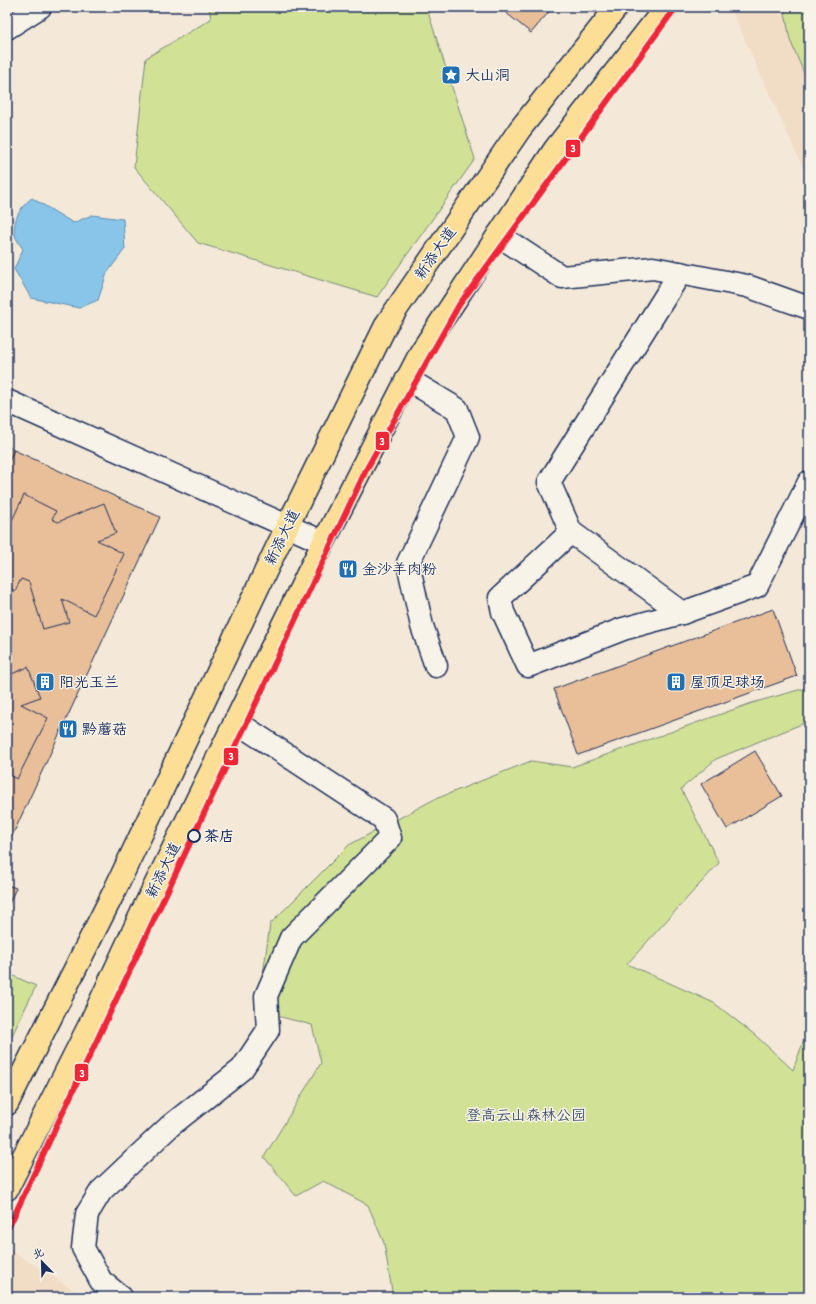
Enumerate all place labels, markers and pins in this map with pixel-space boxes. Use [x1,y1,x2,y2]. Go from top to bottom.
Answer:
place icon: 大山洞 [440,64,462,86]
place label: 大山洞 [465,64,510,85]
restaurant icon: 金沙羊肉粉 [337,558,359,580]
place label: 金沙羊肉粉 [362,558,437,579]
building icon: 阳光玉兰 [34,671,56,693]
place label: 阳光玉兰 [59,671,119,692]
building icon: 屋顶足球场 [665,671,687,693]
place label: 屋顶足球场 [690,671,765,692]
restaurant icon: 黔蘑菇 [57,718,79,740]
place label: 黔蘑菇 [82,718,127,739]
place label: 茶店 [204,825,234,846]
marker: 茶店 [187,829,201,843]

